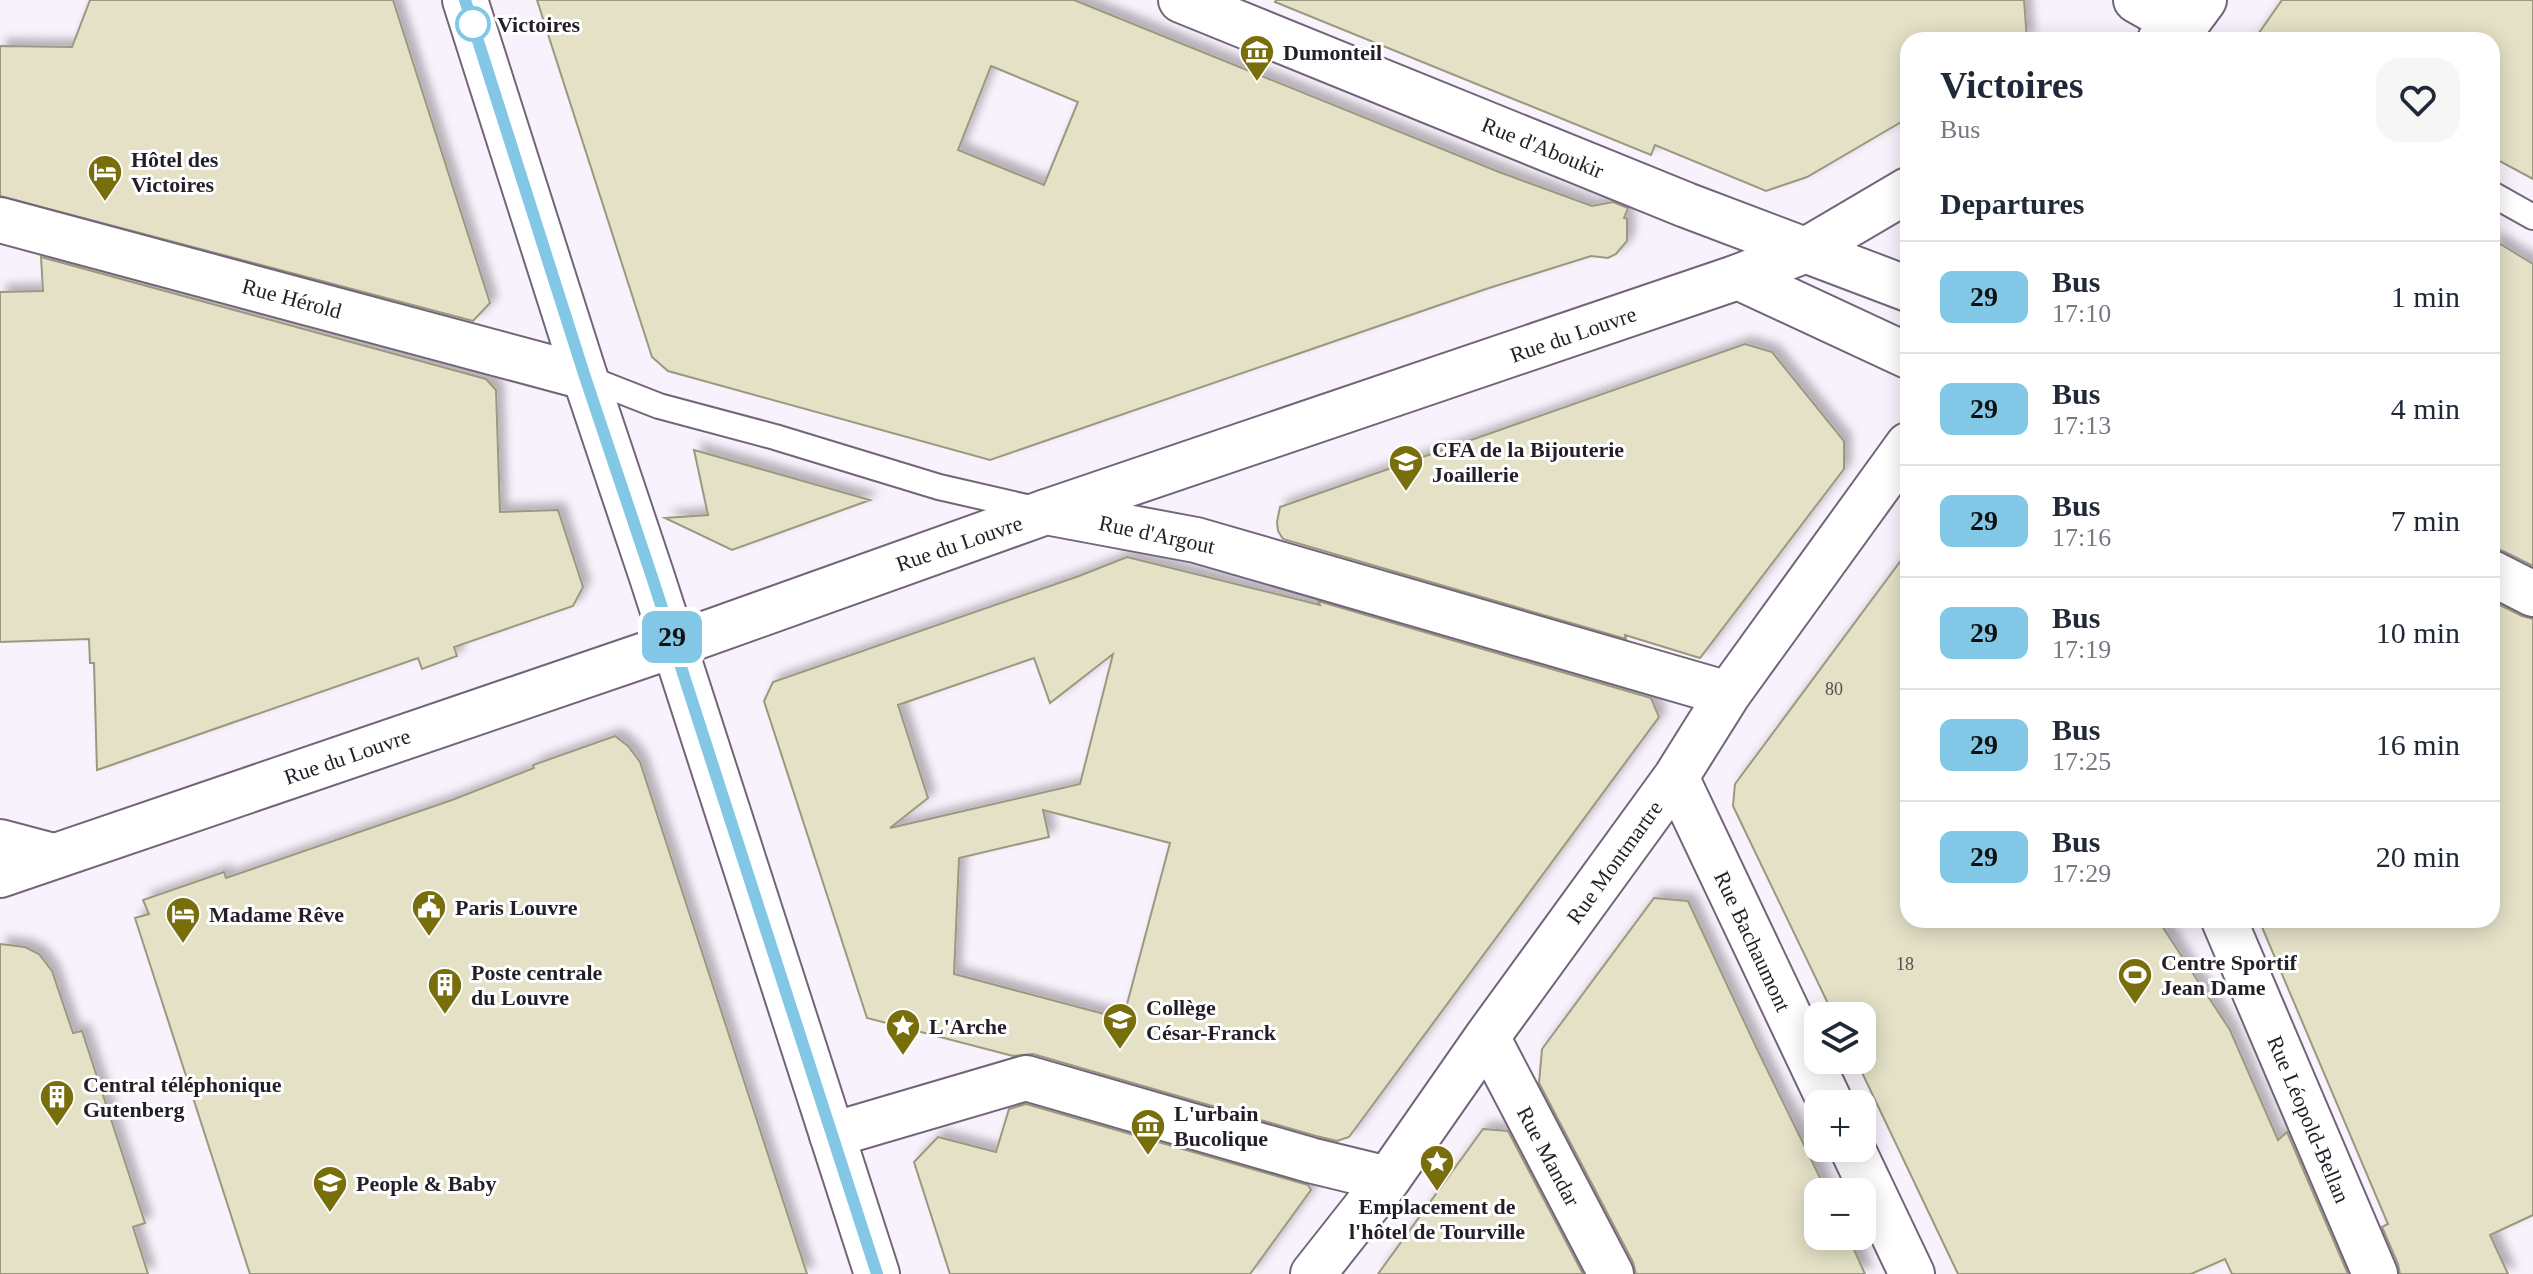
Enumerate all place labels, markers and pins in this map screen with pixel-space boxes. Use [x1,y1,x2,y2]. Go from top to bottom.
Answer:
marker: Victoires [456,7,490,41]
place label: Victoires [497,12,581,37]
museum icon: Dumonteil [1238,33,1276,83]
place label: Dumonteil [1283,40,1382,65]
place label: Hôtel des Victoires [131,147,219,197]
hotel icon: Hôtel des Victoires [86,153,124,203]
place label: CFA de la Bijouterie Joaillerie [1432,437,1624,487]
school or university icon: CFA de la Bijouterie Joaillerie [1387,443,1425,493]
public building icon: Paris Louvre [410,888,448,938]
hotel icon: Madame Rêve [164,895,202,945]
place label: Paris Louvre [455,895,578,920]
place label: Madame Rêve [209,902,344,927]
place label: Centre Sportif Jean Dame [2161,950,2298,1000]
sports icon: Centre Sportif Jean Dame [2116,956,2154,1006]
place label: Poste centrale du Louvre [471,960,603,1010]
building icon: Poste centrale du Louvre [426,966,464,1016]
place label: Collège César-Franck [1146,995,1277,1045]
school or university icon: Collège César-Franck [1101,1001,1139,1051]
place icon: L'Arche [884,1007,922,1057]
place label: L'Arche [929,1014,1007,1039]
place label: Central téléphonique Gutenberg [83,1072,282,1122]
building icon: Central téléphonique Gutenberg [38,1078,76,1128]
place label: L'urbain Bucolique [1174,1101,1268,1151]
museum icon: L'urbain Bucolique [1129,1107,1167,1157]
place icon: Emplacement de l'hôtel de Tourville [1418,1143,1456,1193]
school or university icon: People & Baby [311,1164,349,1214]
place label: People & Baby [356,1171,497,1196]
place label: Emplacement de l'hôtel de Tourville [1349,1194,1525,1244]

